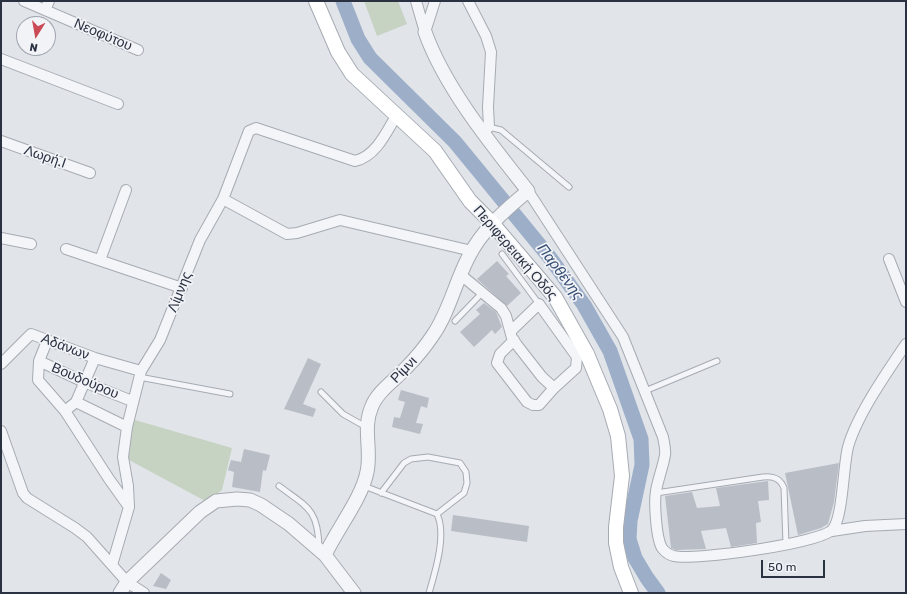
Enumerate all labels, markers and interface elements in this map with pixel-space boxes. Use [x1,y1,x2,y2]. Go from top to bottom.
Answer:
street label: Νεοφύτου [71,15,135,55]
north arrow [16,16,56,56]
text: N [29,40,39,54]
street label: Λωρή.Ι [22,142,68,172]
street label: Περιφερειακή Οδός [469,202,561,304]
water label: Παρθένης [533,240,587,304]
street label: Λίμνης [164,269,196,315]
street label: Αδάνων [39,330,91,364]
street label: Ρίμνι [387,353,421,387]
street label: Βουδούρου [49,359,121,403]
scale bar [763,552,827,578]
text: 50 m [768,560,796,574]

